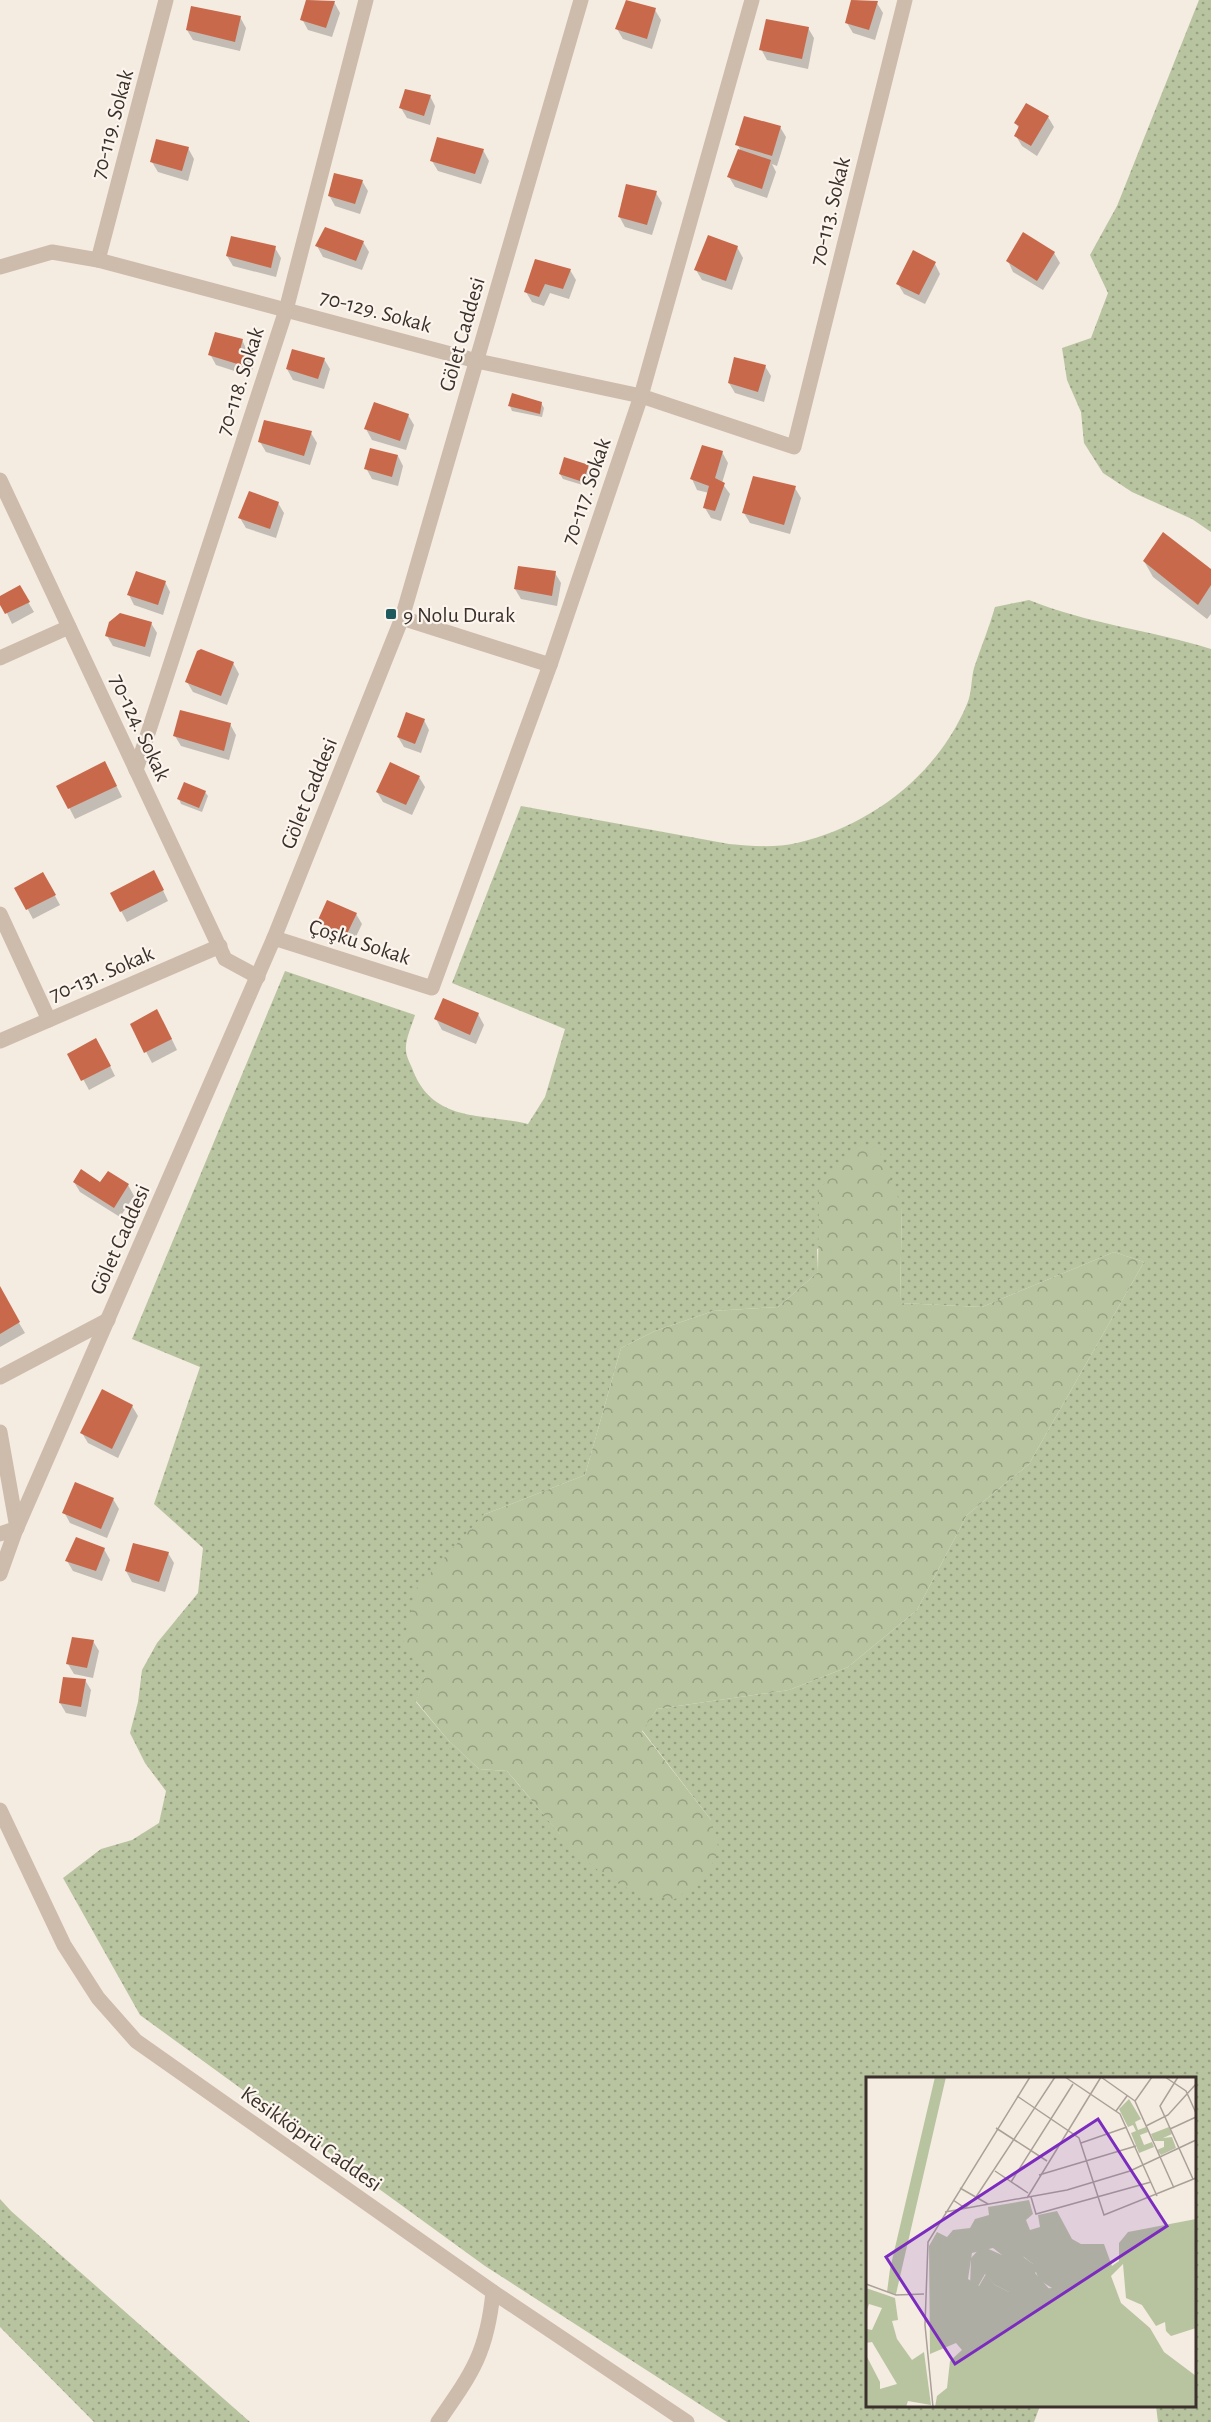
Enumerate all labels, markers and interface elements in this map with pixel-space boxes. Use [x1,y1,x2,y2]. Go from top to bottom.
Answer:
street label: 70-119. Sokak [87,67,137,181]
street label: 70-113. Sokak [806,155,854,268]
street label: Gölet Caddesi [435,275,489,394]
street label: 70-129. Sokak [318,286,434,336]
street label: 70-118. Sokak [212,325,268,438]
street label: 70-117. Sokak [557,435,614,547]
place label: 9 Nolu Durak [403,604,515,626]
marker: 9 Nolu Durak [384,607,398,621]
street label: 70-124. Sokak [106,671,174,784]
street label: Gölet Caddesi [277,735,341,852]
street label: Çoşku Sokak [306,915,413,969]
street label: 70-131. Sokak [46,942,157,1006]
street label: Gölet Caddesi [86,1181,154,1298]
inset map [866,2077,1196,2407]
street label: Kesikköprü Caddesi [237,2082,386,2196]

